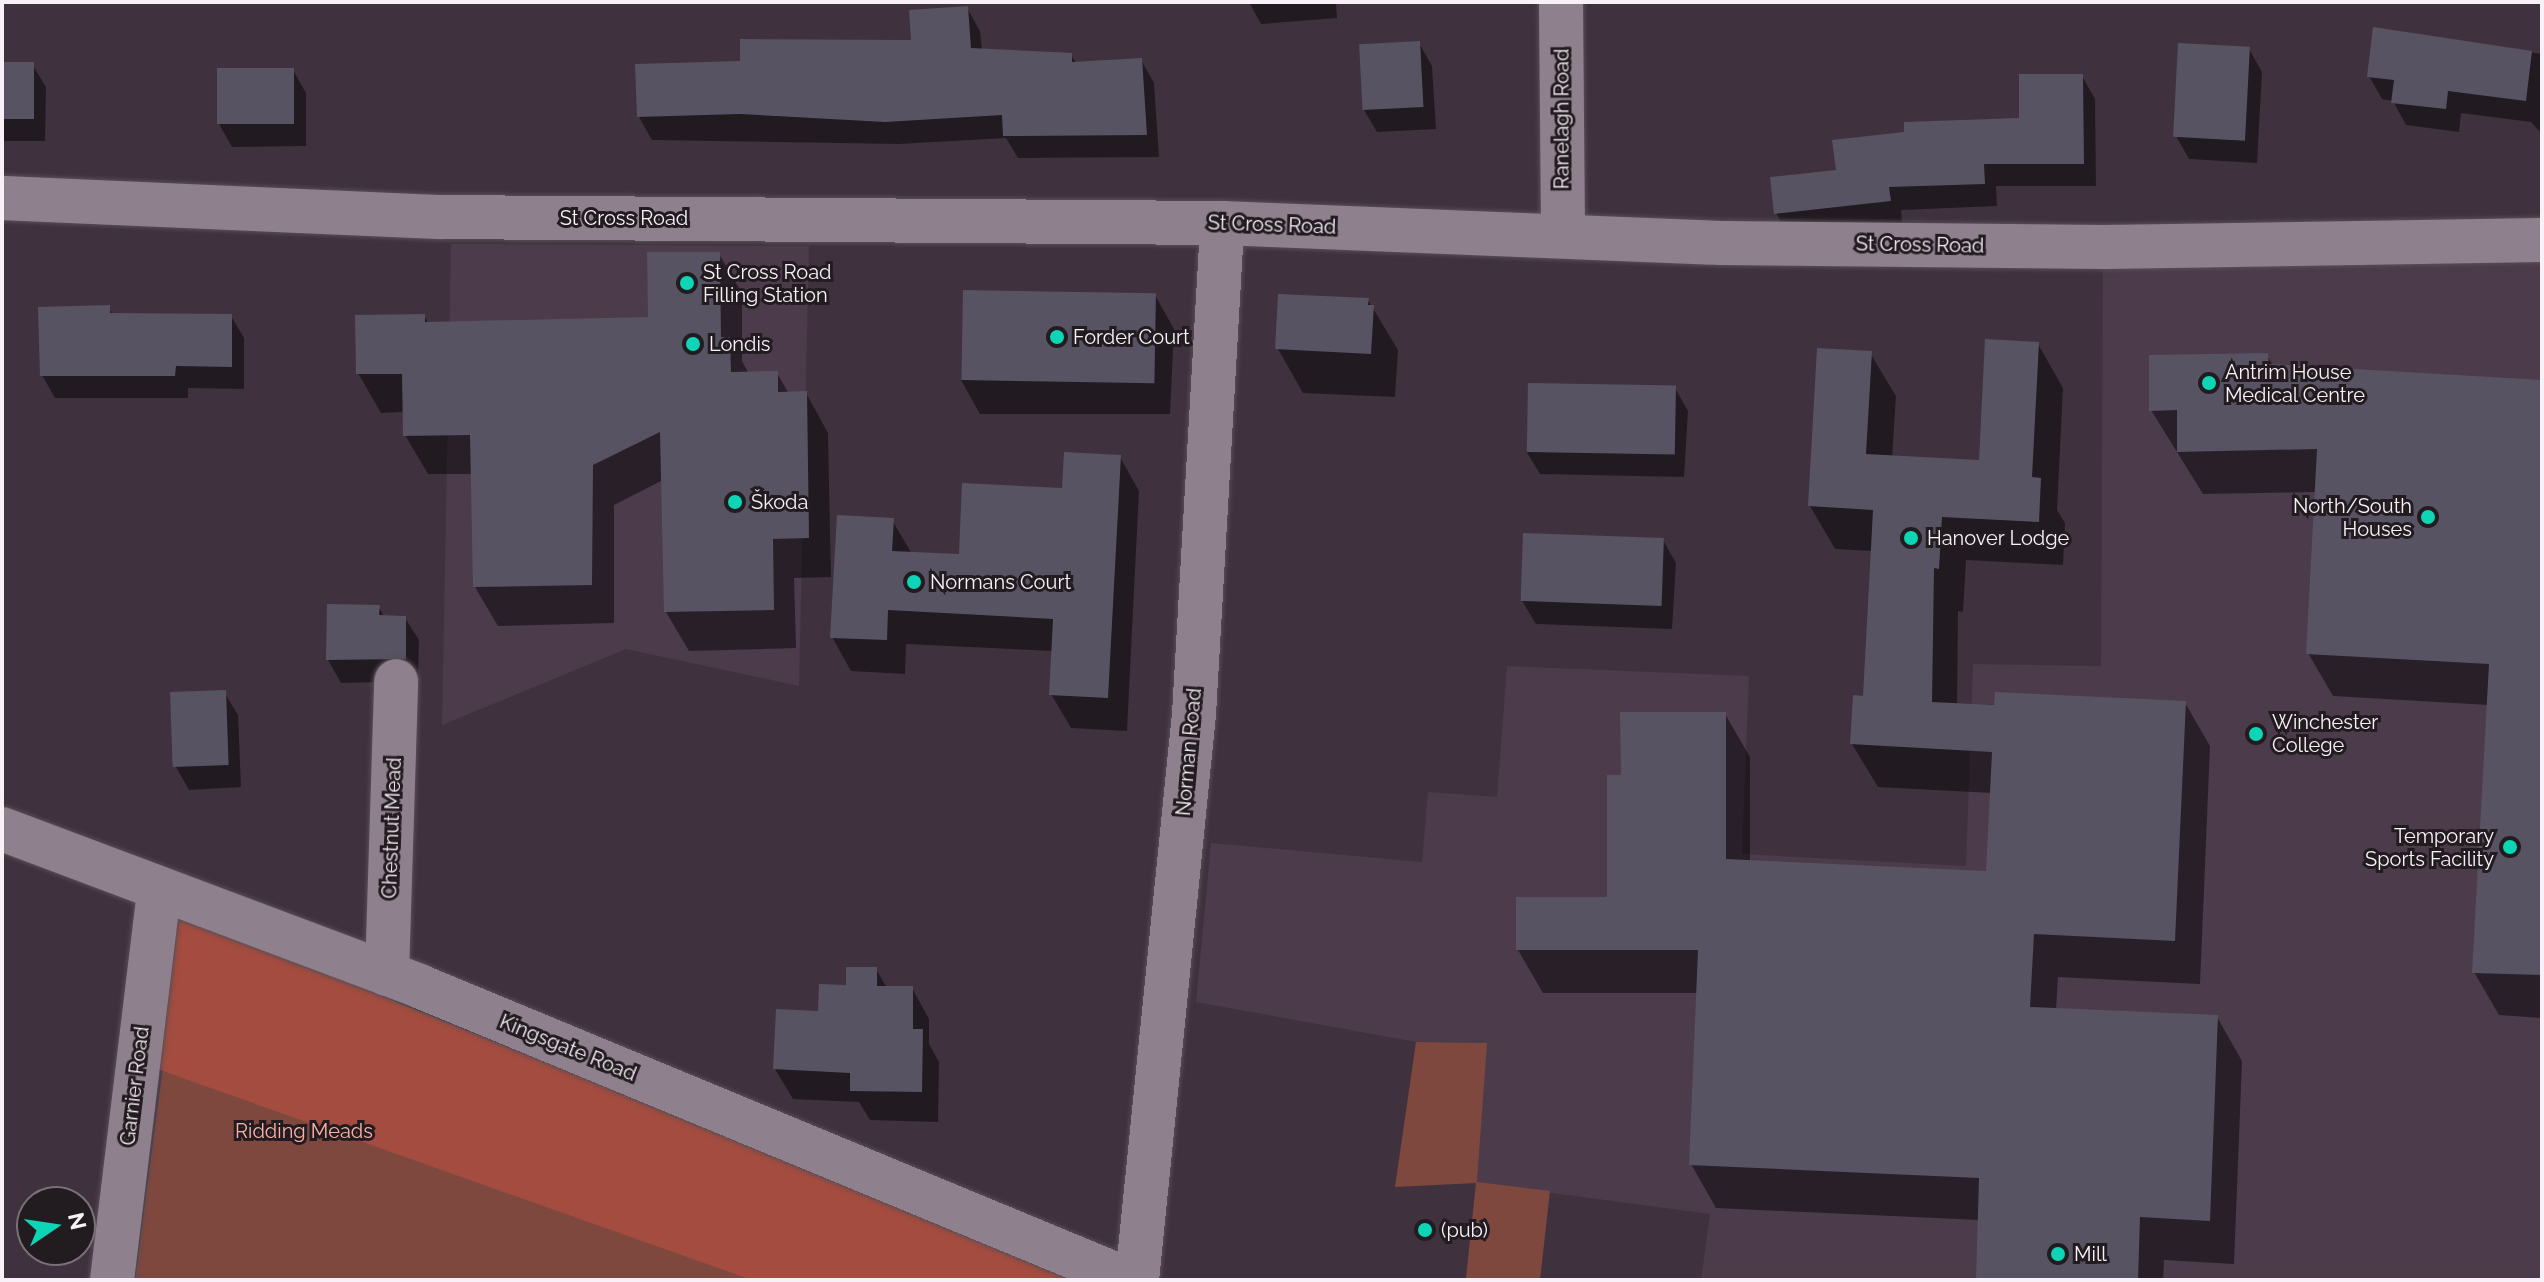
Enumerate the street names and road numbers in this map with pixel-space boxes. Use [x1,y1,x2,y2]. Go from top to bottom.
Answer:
street label: Ranelagh Road [1550,49,1574,189]
street label: St Cross Road [560,206,688,230]
street label: St Cross Road [1207,211,1337,239]
street label: St Cross Road [1856,232,1984,258]
street label: Norman Road [1171,687,1207,817]
street label: Chestnut Mead [378,757,406,899]
street label: Kingsgate Road [496,1010,640,1086]
street label: Garnier Road [116,1025,154,1147]

